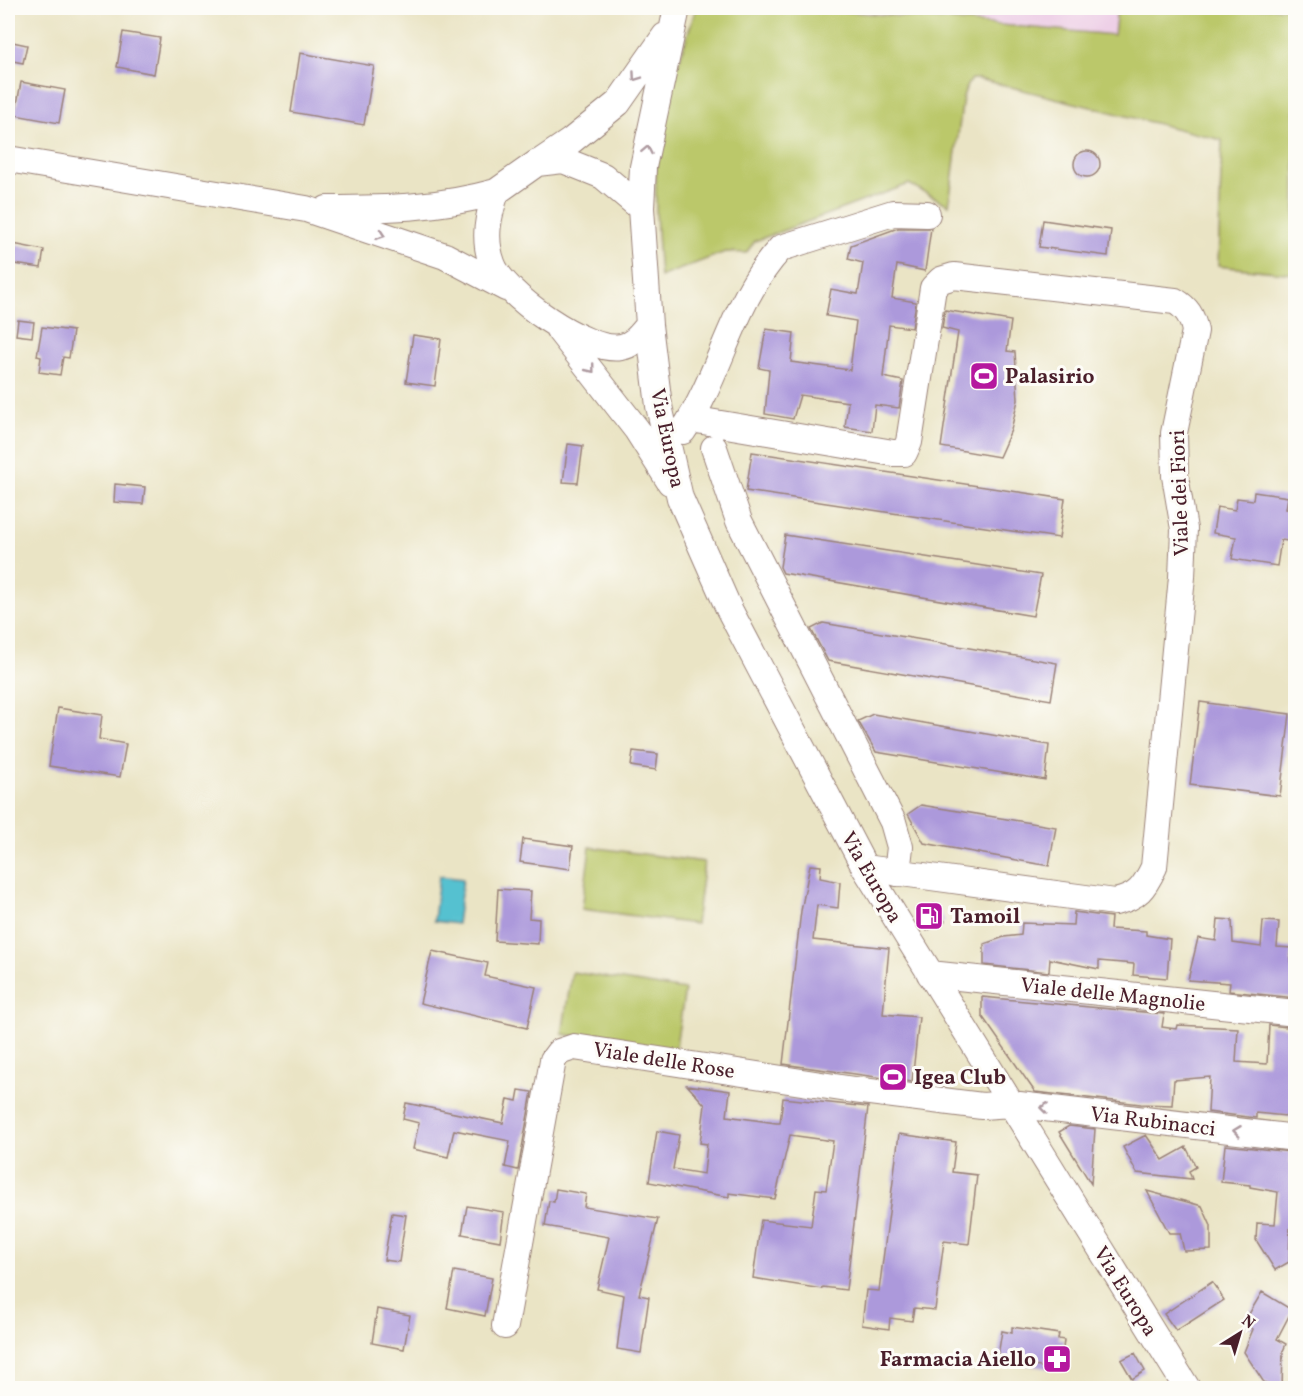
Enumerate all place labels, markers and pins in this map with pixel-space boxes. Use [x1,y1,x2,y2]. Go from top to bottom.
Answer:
sports icon: Palasirio [968,360,1000,392]
place label: Palasirio [1005,363,1094,392]
fuel station icon: Tamoil [913,900,945,932]
place label: Tamoil [950,903,1020,932]
sports icon: Igea Club [877,1061,909,1093]
place label: Igea Club [914,1064,1006,1093]
pharmacy icon: Farmacia Aiello [1041,1343,1073,1375]
place label: Farmacia Aiello [880,1346,1036,1375]

